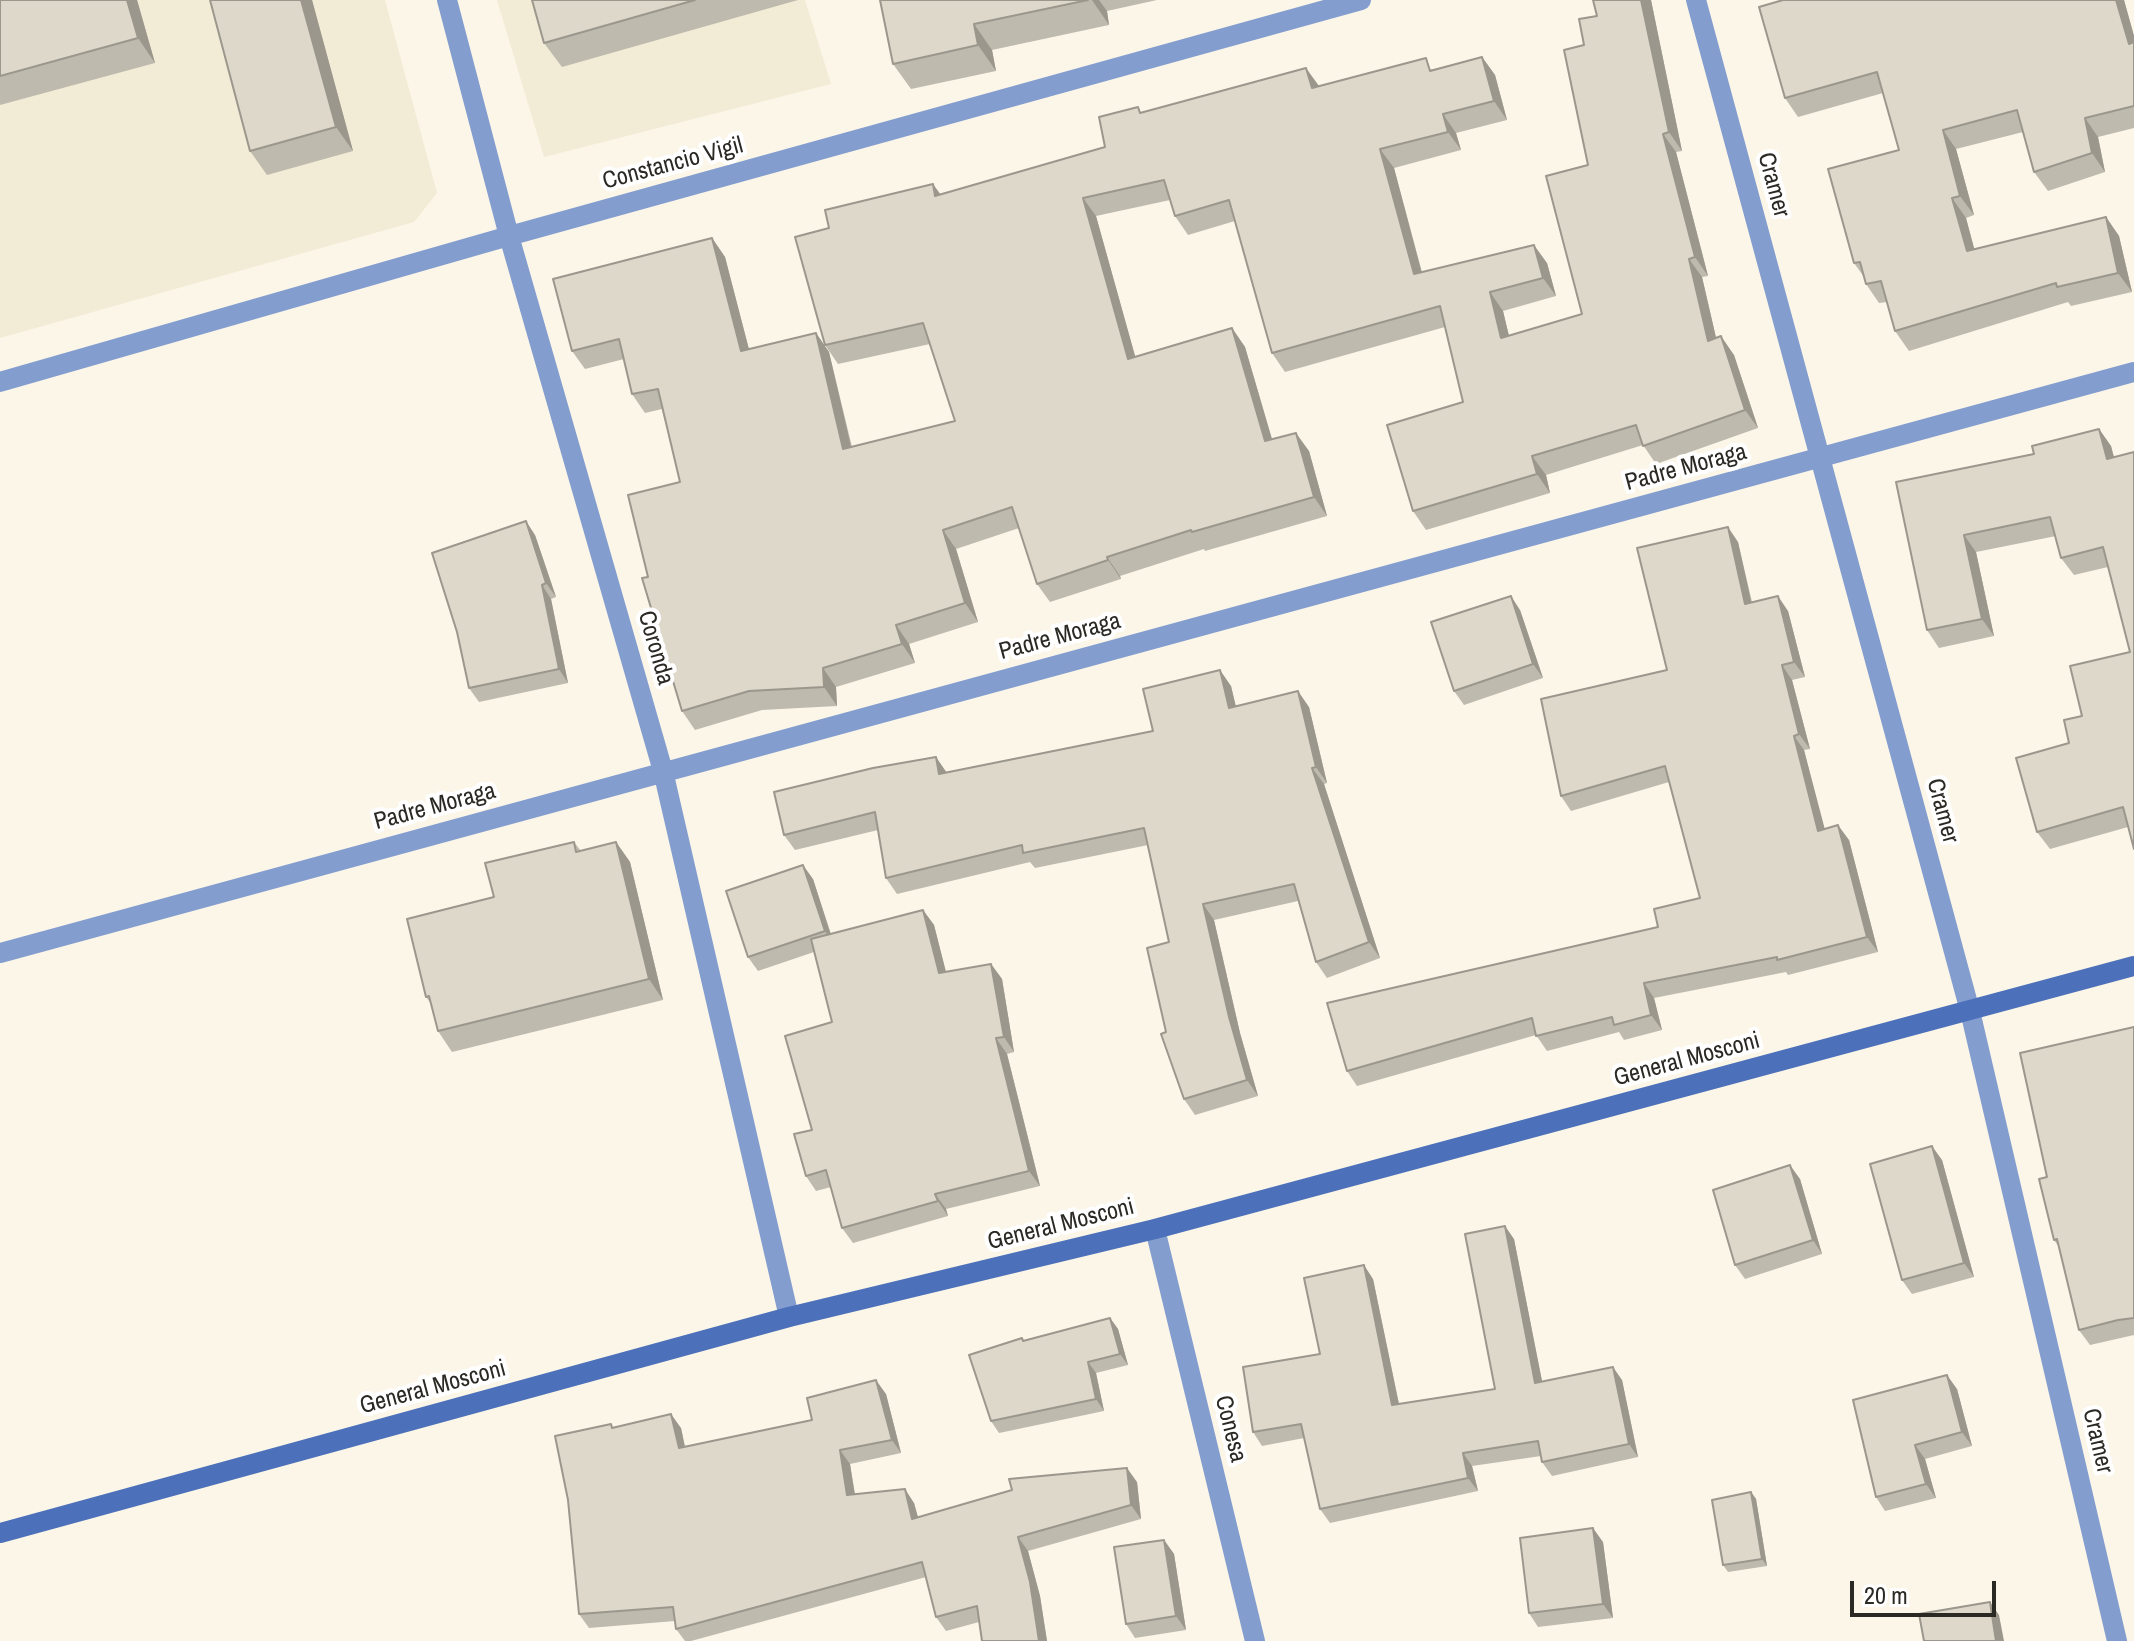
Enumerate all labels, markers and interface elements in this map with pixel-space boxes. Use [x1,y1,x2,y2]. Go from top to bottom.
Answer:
street label: Constancio Vigil [600,131,746,197]
street label: Cramer [1751,150,1795,220]
street label: Padre Moraga [1622,438,1750,498]
street label: Padre Moraga [996,607,1124,667]
street label: Coronda [631,608,679,688]
street label: Cramer [1920,776,1964,846]
street label: Padre Moraga [371,777,499,837]
street label: General Mosconi [1611,1027,1763,1093]
street label: General Mosconi [985,1193,1137,1257]
street label: General Mosconi [357,1355,509,1421]
street label: Conesa [1208,1393,1252,1465]
street label: Cramer [2076,1406,2118,1476]
scale bar [1854,1565,2000,1615]
text: 20 m [1864,1579,1908,1611]

